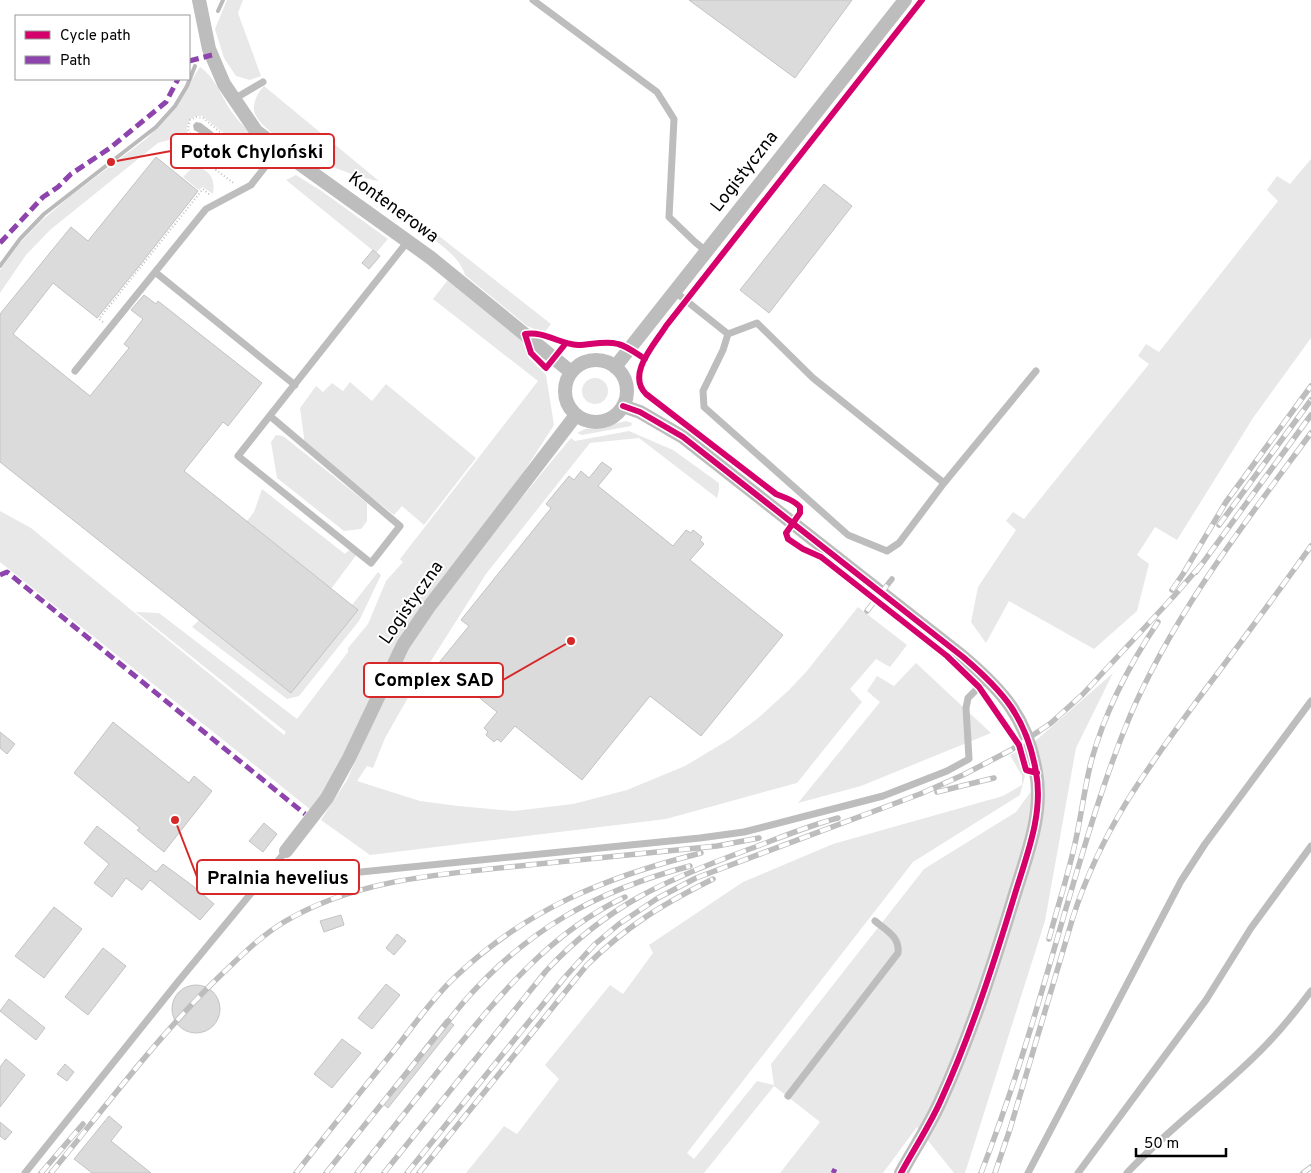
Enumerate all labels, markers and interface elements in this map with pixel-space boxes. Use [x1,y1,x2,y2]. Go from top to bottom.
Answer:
legend [15,15,190,80]
text: Cycle path [60,27,131,46]
text: Path [60,52,91,71]
street label: Logistyczna [706,127,784,217]
callout: Potok Chyloński [171,134,334,168]
text: Potok Chyloński [181,141,323,165]
street label: Kontenerowa [343,167,443,249]
street label: Logistyczna [375,557,449,649]
callout: Complex SAD [364,663,503,697]
text: Complex SAD [374,669,494,693]
callout: Pralnia hevelius [197,860,359,894]
text: Pralnia hevelius [207,867,349,891]
scale bar [1136,1126,1226,1158]
text: 50 m [1144,1135,1179,1154]

